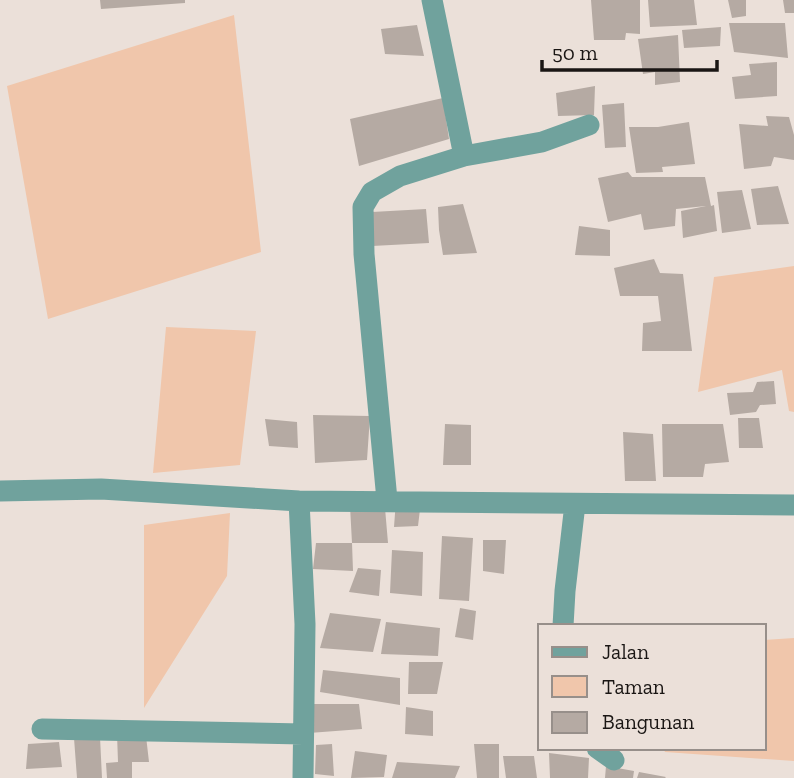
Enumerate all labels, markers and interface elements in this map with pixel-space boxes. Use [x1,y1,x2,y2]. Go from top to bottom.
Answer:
scale bar [542,28,717,72]
text: 50 m [552,40,598,65]
legend [538,624,766,750]
text: Jalan [602,639,649,664]
text: Taman [602,674,665,699]
text: Bangunan [602,709,694,734]

